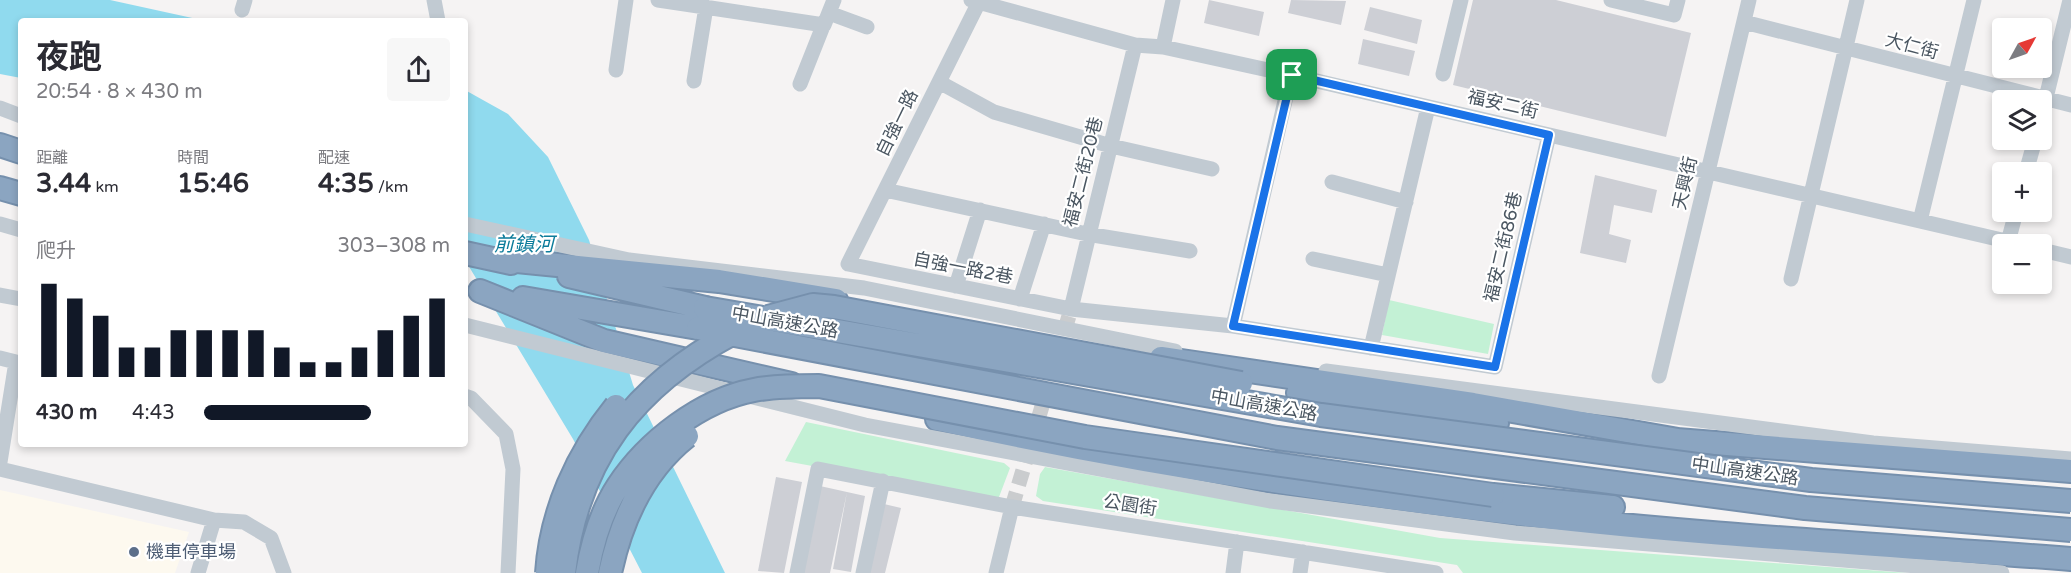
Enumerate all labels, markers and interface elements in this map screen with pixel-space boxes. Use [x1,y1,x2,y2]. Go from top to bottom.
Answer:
north arrow [1992,18,2052,78]
map controls [1992,18,2052,294]
street label: 大仁街 [1883,28,1941,64]
text: 夜跑 [36,38,102,77]
button: share [387,38,450,101]
pin [1266,49,1317,100]
icon: arrive [1275,58,1308,91]
text: 20:54 · 8 × 430 m [36,80,203,104]
street label: 福安二街 [1465,85,1541,123]
street label: 自強一路 [871,86,923,160]
button: layers [1992,90,2052,150]
street label: 福安二街20巷 [1059,115,1107,229]
text: 距離 [36,148,68,168]
text: 時間 [177,148,209,168]
text: 配速 [318,148,350,168]
street label: 天興街 [1668,154,1702,212]
button: + [1992,162,2052,222]
text: 3.44 [36,168,91,199]
text: 15:46 [177,168,249,199]
text: 4:35 [318,168,374,199]
text: km [91,177,119,197]
text: /km [374,177,408,197]
street label: 福安二街86巷 [1480,190,1526,304]
water label: 前鎮河 [494,233,558,257]
text: 303–308 m [337,234,450,258]
button: − [1992,234,2052,294]
text: 爬升 [36,239,76,263]
street label: 自強一路2巷 [911,248,1015,288]
street label: 中山高速公路 [730,302,840,342]
street label: 中山高速公路 [1209,385,1319,425]
text: 430 m [36,401,97,425]
text: 4:43 [132,401,175,425]
street label: 中山高速公路 [1690,453,1800,489]
street label: 公園街 [1102,490,1158,520]
place label: 機車停車場 [146,541,236,563]
marker: 機車停車場 [127,545,141,559]

